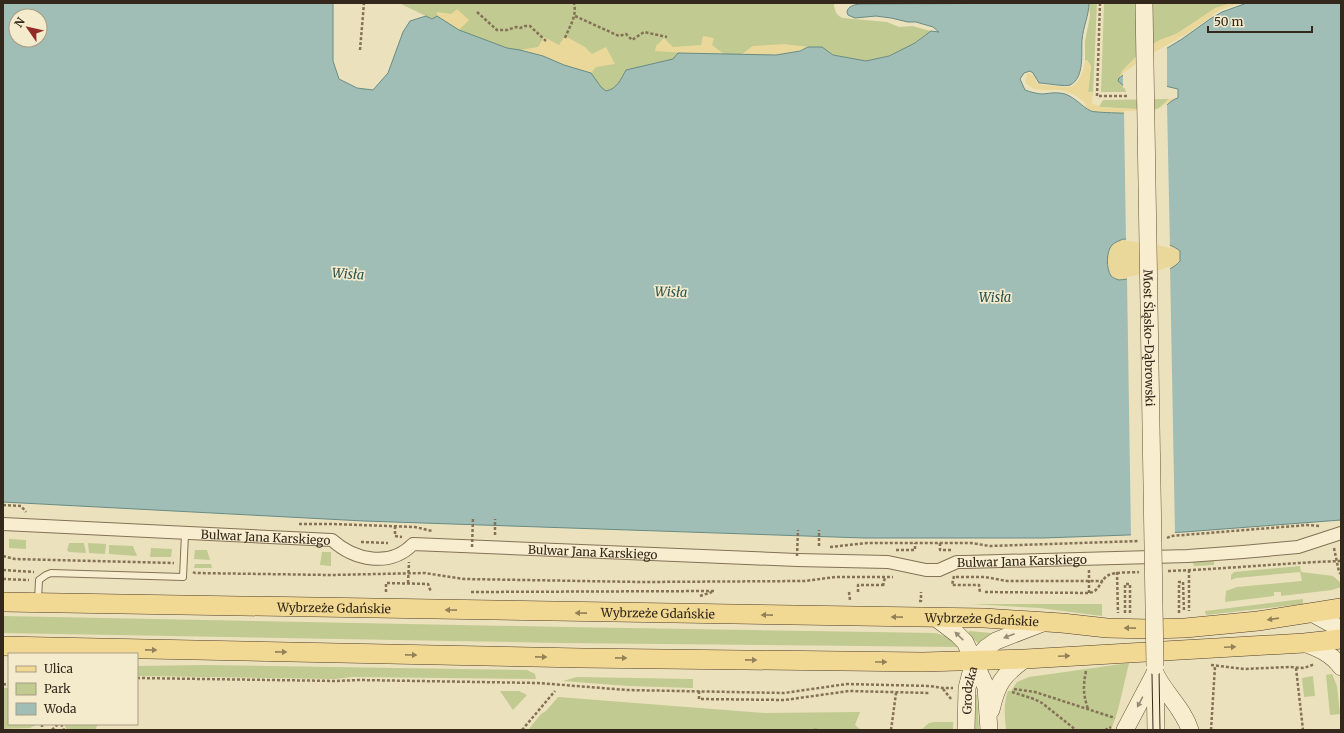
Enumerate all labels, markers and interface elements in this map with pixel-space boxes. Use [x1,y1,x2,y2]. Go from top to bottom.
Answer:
north arrow [8,8,48,48]
scale bar [1208,8,1312,34]
text: 50 m [1214,14,1243,29]
text: N [11,15,28,30]
water label: Wisła [331,264,365,284]
street label: Most Śląsko-Dąbrowski [1141,269,1158,407]
water label: Wisła [654,283,688,301]
water label: Wisła [979,289,1011,306]
street label: Bulwar Jana Karskiego [201,526,331,547]
street label: Bulwar Jana Karskiego [528,541,658,562]
street label: Bulwar Jana Karskiego [957,551,1087,570]
street label: Wybrzeże Gdańskie [276,599,391,616]
street label: Wybrzeże Gdańskie [600,604,715,621]
one-way arrow [445,607,457,614]
one-way arrow [575,609,587,616]
street label: Wybrzeże Gdańskie [924,610,1039,629]
one-way arrow [761,612,773,619]
one-way arrow [890,614,903,620]
one-way arrow [1267,616,1279,622]
one-way arrow [1124,625,1136,632]
one-way arrow [954,631,964,641]
one-way arrow [1003,634,1015,640]
one-way arrow [1224,643,1236,650]
one-way arrow [145,647,158,653]
one-way arrow [275,649,287,656]
one-way arrow [405,652,418,658]
legend [8,653,138,725]
one-way arrow [1058,653,1070,660]
one-way arrow [535,654,548,660]
one-way arrow [615,655,628,661]
one-way arrow [745,657,757,664]
one-way arrow [875,659,888,665]
text: Ulica [44,661,73,676]
street label: Grodzka [959,664,980,715]
text: Park [44,681,71,696]
one-way arrow [1136,696,1143,707]
text: Woda [43,701,77,716]

